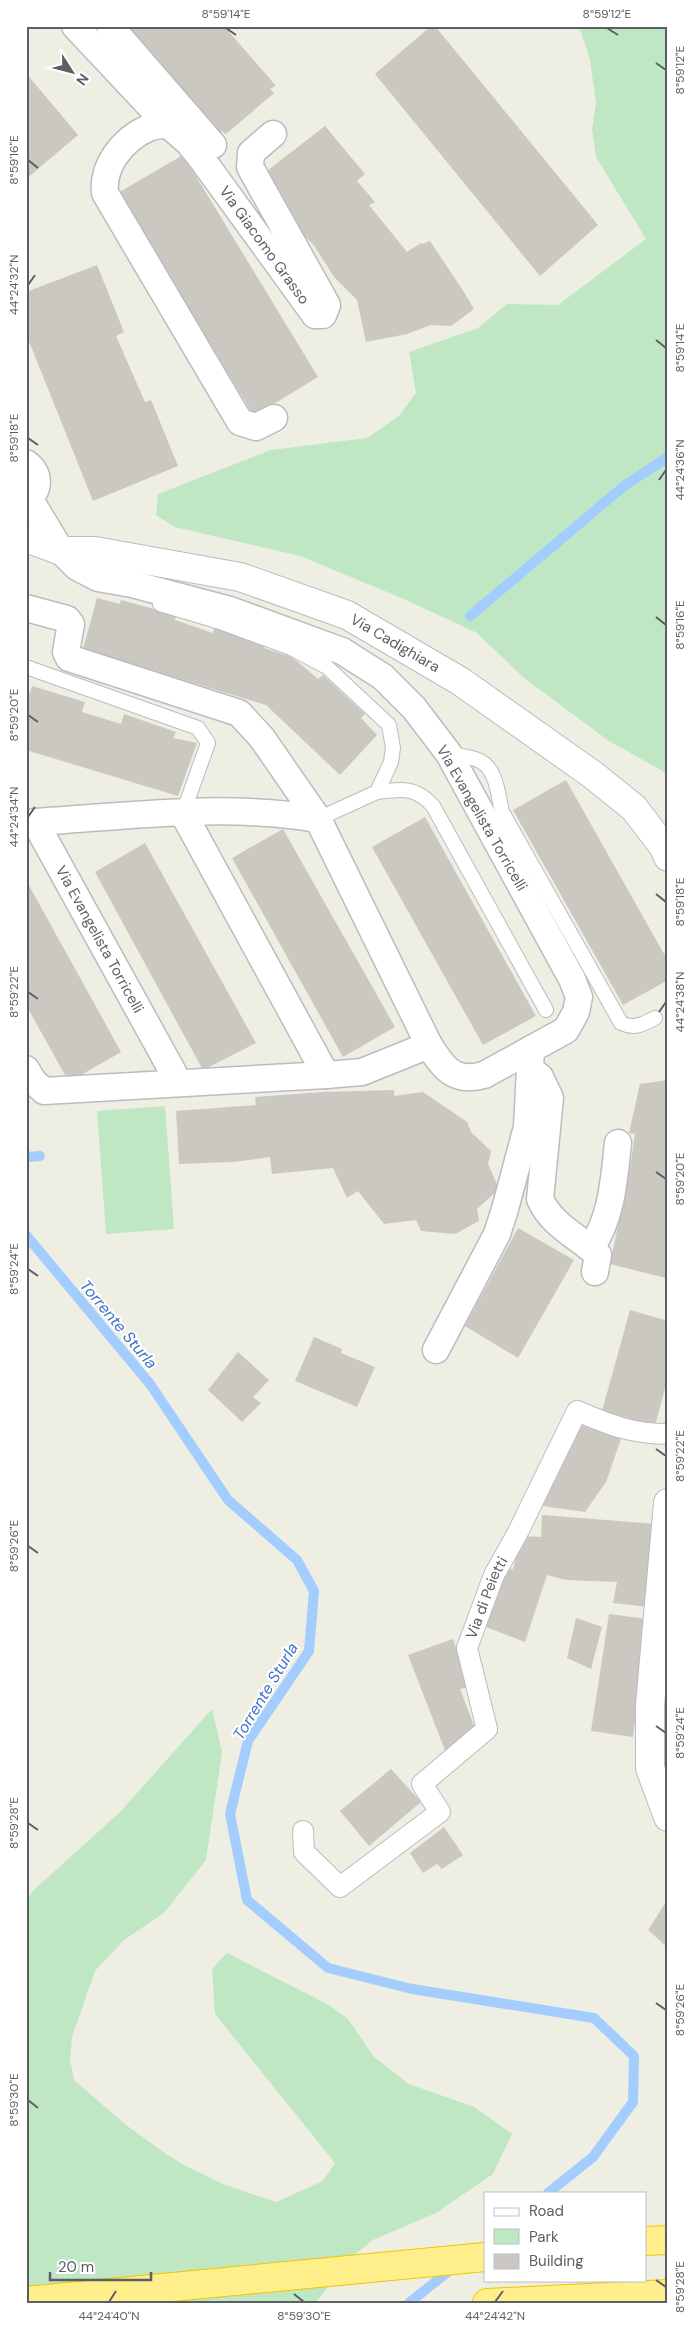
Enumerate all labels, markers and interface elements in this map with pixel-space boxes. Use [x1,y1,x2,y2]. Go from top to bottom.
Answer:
text: 8°59'14"E [201,6,251,22]
text: 8°59'12"E [583,6,632,22]
text: 8°59'12"E [672,45,688,94]
north arrow [48,48,98,98]
text: N [72,70,93,89]
text: 8°59'16"E [6,135,22,185]
street label: Via Giacomo Grasso [215,182,314,309]
text: 44°24'32"N [6,255,22,315]
text: 8°59'14"E [672,323,688,373]
text: 8°59'18"E [6,413,22,463]
text: 44°24'36"N [672,440,688,501]
text: 8°59'16"E [672,600,688,650]
street label: Via Cadighiara [347,609,444,677]
text: 8°59'20"E [6,688,22,742]
street label: Via Evangelista Torricelli [432,741,532,895]
text: 44°24'34"N [6,787,22,847]
street label: Via Evangelista Torricelli [51,862,149,1017]
text: 8°59'18"E [672,877,688,927]
text: 8°59'22"E [6,966,22,1018]
text: 44°24'38"N [672,972,688,1032]
text: 8°59'20"E [672,1152,688,1206]
text: 8°59'24"E [6,1243,22,1295]
water label: Torrente Sturla [75,1275,162,1373]
text: 8°59'22"E [672,1430,688,1482]
text: 8°59'26"E [6,1520,22,1572]
street label: Via di Peietti [461,1553,512,1642]
water label: Torrente Sturla [228,1639,303,1744]
text: 8°59'24"E [672,1707,688,1759]
text: 8°59'28"E [6,1797,22,1849]
text: 8°59'26"E [672,1984,688,2036]
text: 8°59'30"E [6,2073,22,2127]
legend [484,2192,646,2282]
text: Road [529,2201,564,2221]
text: Park [529,2227,559,2247]
scale bar [50,2249,151,2281]
text: Building [529,2251,584,2271]
text: 20 m [58,2257,94,2277]
text: 8°59'28"E [672,2261,688,2313]
text: 44°24'40"N [78,2308,140,2324]
text: 8°59'30"E [277,2308,331,2324]
text: 44°24'42"N [465,2308,525,2324]

